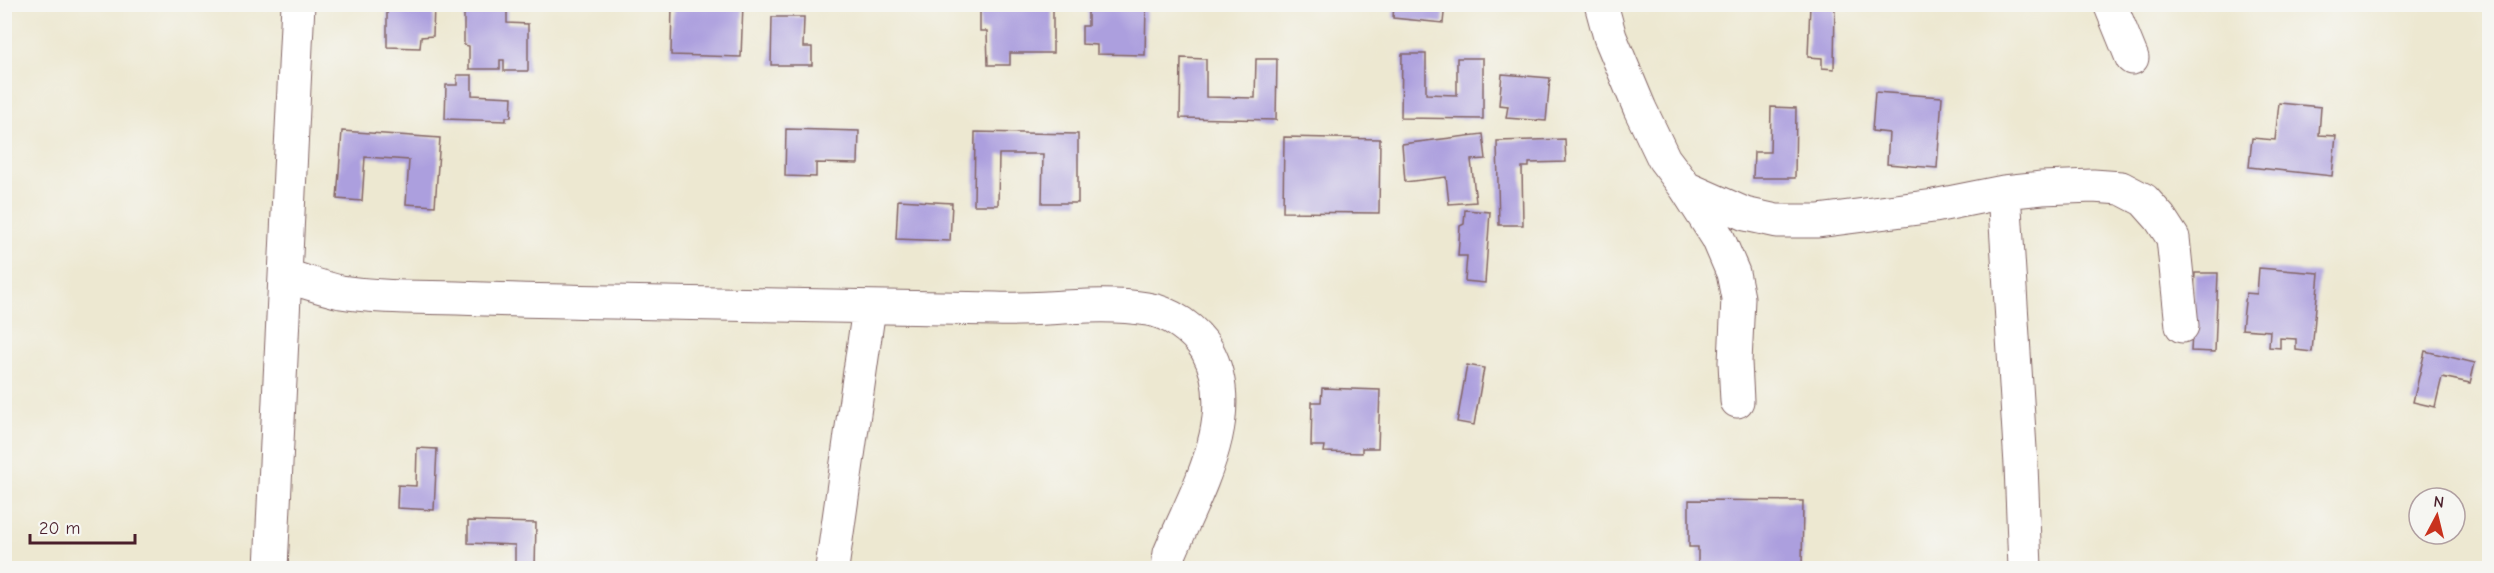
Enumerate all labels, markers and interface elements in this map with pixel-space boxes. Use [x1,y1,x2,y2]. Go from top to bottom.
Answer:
north arrow [2407,486,2467,546]
text: N [2432,493,2445,512]
scale bar [30,507,135,545]
text: 20 m [39,518,80,539]

